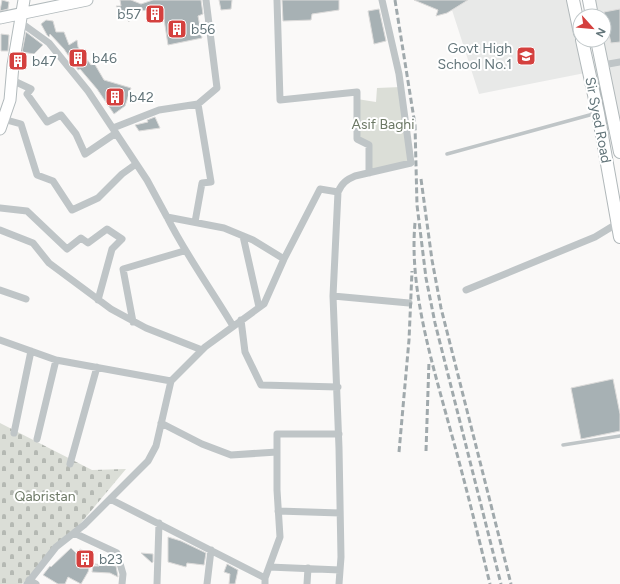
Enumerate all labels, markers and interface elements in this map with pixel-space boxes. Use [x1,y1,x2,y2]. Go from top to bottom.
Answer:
building icon: b57 [144,3,166,25]
place label: b57 [117,6,141,23]
north arrow [572,8,612,48]
building icon: b56 [166,18,188,40]
place label: b56 [191,21,215,38]
text: N [593,26,608,39]
place label: Govt High School No.1 [438,40,512,73]
school or university icon: Govt High School No.1 [515,45,537,67]
building icon: b46 [67,47,89,69]
building icon: b47 [7,50,29,72]
place label: b46 [92,50,117,67]
place label: b47 [32,53,57,70]
street label: Sir Syed Road [581,75,615,165]
building icon: b42 [104,86,126,108]
place label: b42 [129,89,154,106]
park label: Asif Baghi [352,116,414,133]
park label: Qabristan [15,488,76,505]
building icon: b23 [74,548,96,570]
place label: b23 [99,551,123,568]

